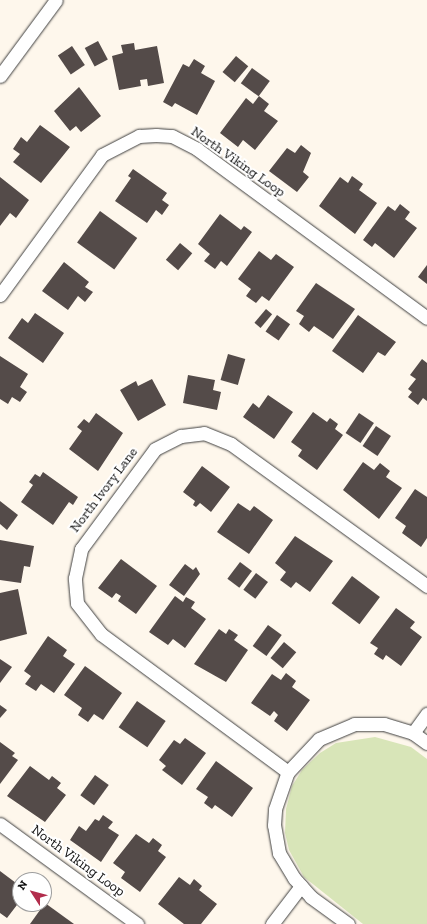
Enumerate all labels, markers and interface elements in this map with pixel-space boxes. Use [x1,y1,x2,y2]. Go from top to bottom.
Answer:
street label: North Viking Loop [187,123,289,201]
street label: North Ivory Lane [66,444,142,536]
street label: North Viking Loop [28,821,128,901]
north arrow [12,872,52,912]
text: N [15,878,30,892]

